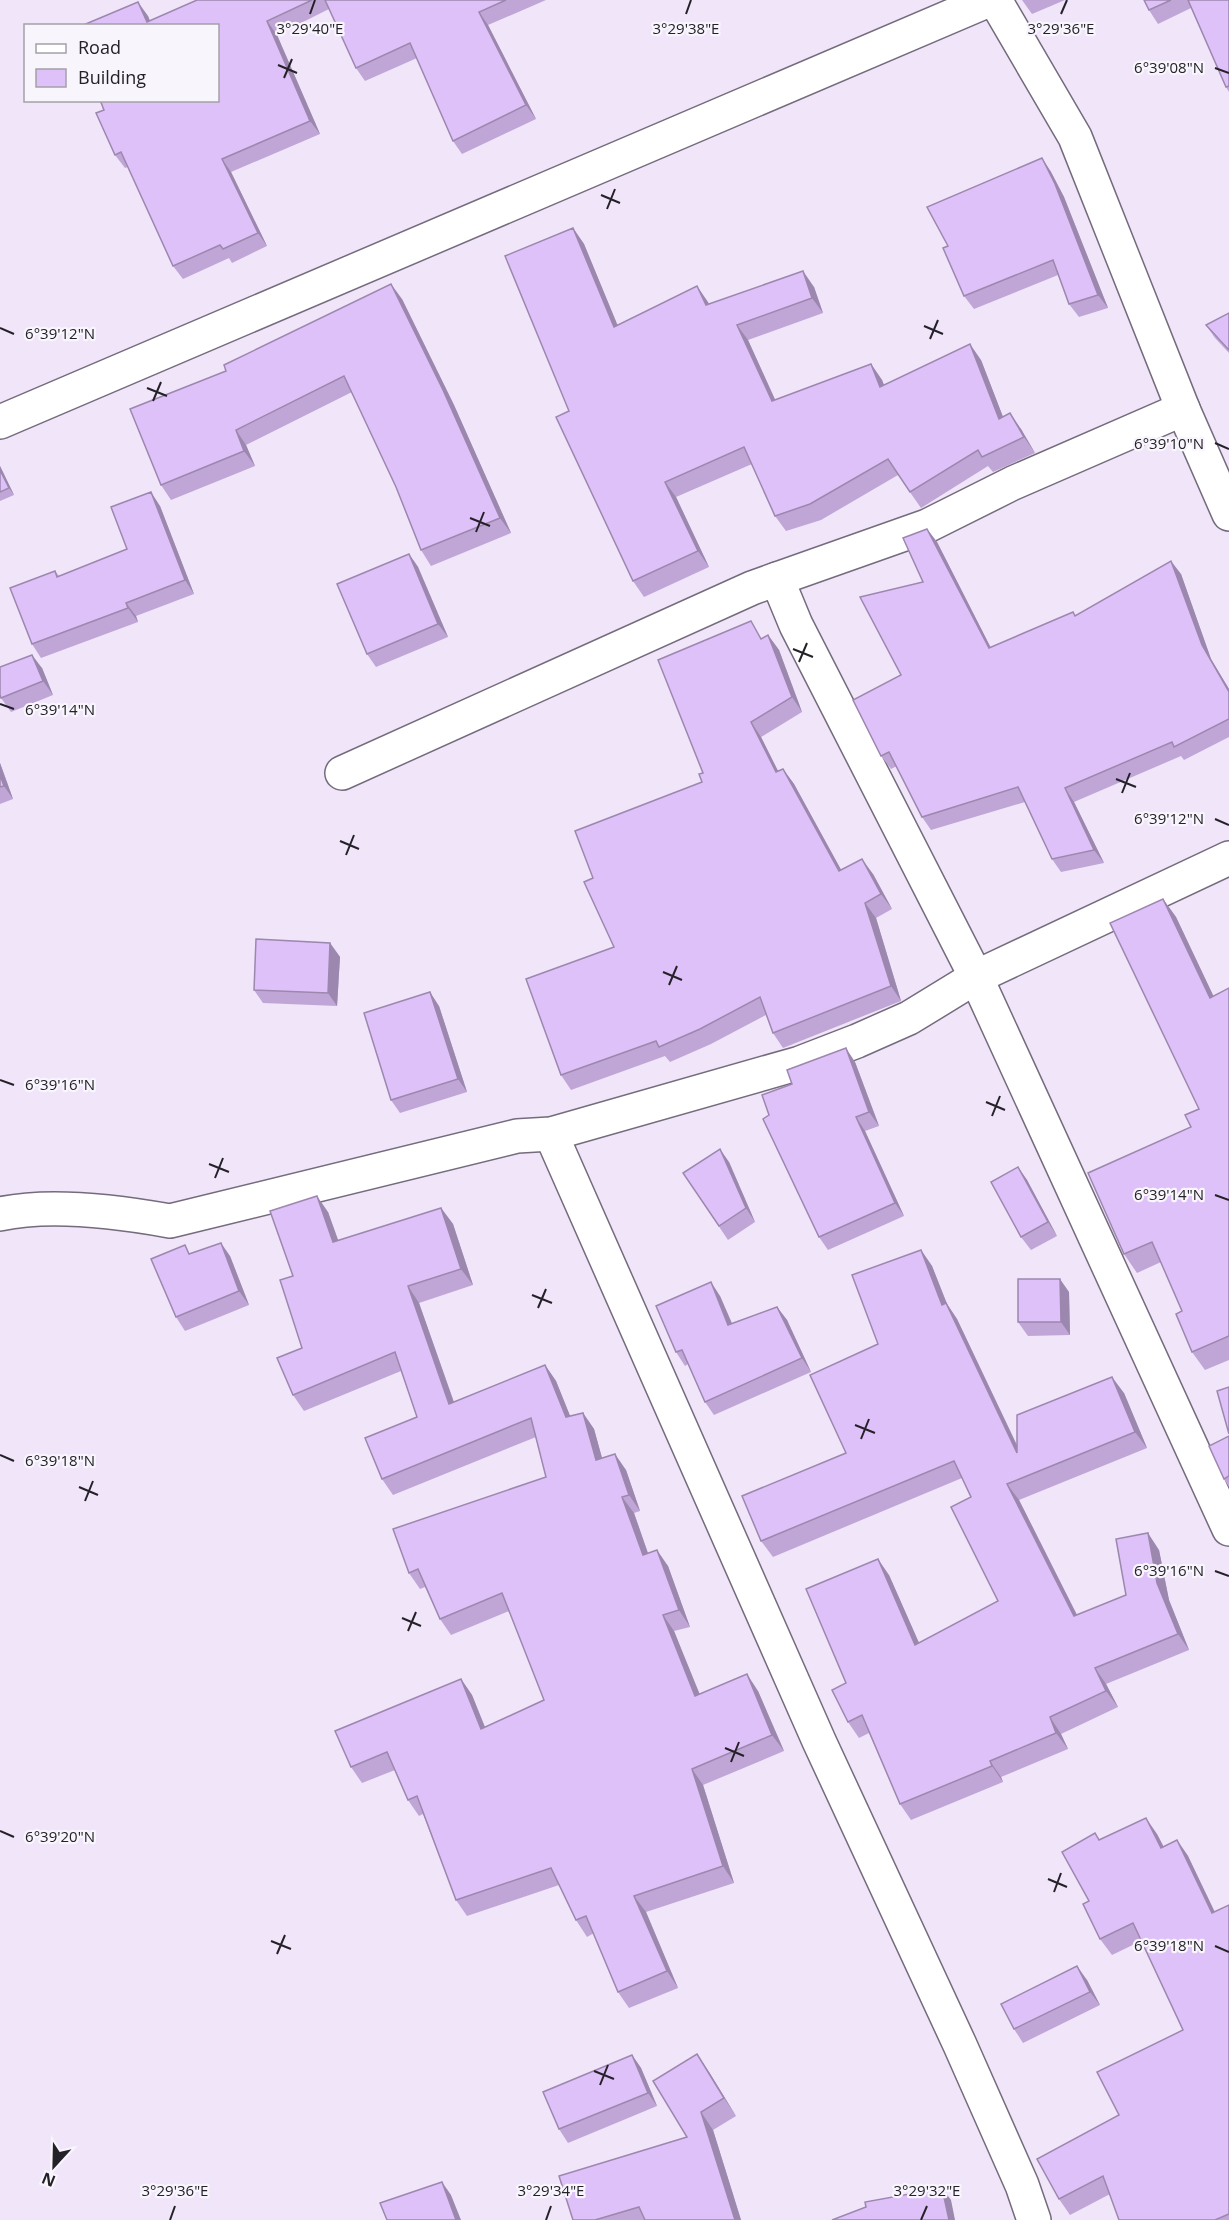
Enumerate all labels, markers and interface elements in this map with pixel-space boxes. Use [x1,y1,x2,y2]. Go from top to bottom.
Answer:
text: 3°29'40"E [277,18,343,38]
text: 3°29'38"E [653,18,719,38]
text: 3°29'36"E [1028,18,1094,38]
legend [24,24,219,102]
text: Road [78,35,121,59]
text: 6°39'08"N [1134,57,1204,77]
text: Building [78,65,146,89]
text: 6°39'12"N [25,323,95,343]
text: 6°39'10"N [1134,433,1204,453]
text: 6°39'14"N [25,699,95,719]
text: 6°39'12"N [1134,808,1204,828]
text: 6°39'16"N [25,1074,95,1094]
text: 6°39'14"N [1134,1184,1204,1204]
text: 6°39'18"N [25,1450,95,1470]
text: 6°39'16"N [1134,1560,1204,1580]
text: 6°39'20"N [25,1826,95,1846]
text: 6°39'18"N [1134,1935,1204,1955]
north arrow [24,2136,84,2196]
text: N [38,2167,59,2193]
text: 3°29'36"E [142,2180,208,2200]
text: 3°29'34"E [518,2180,584,2200]
text: 3°29'32"E [894,2180,960,2200]

